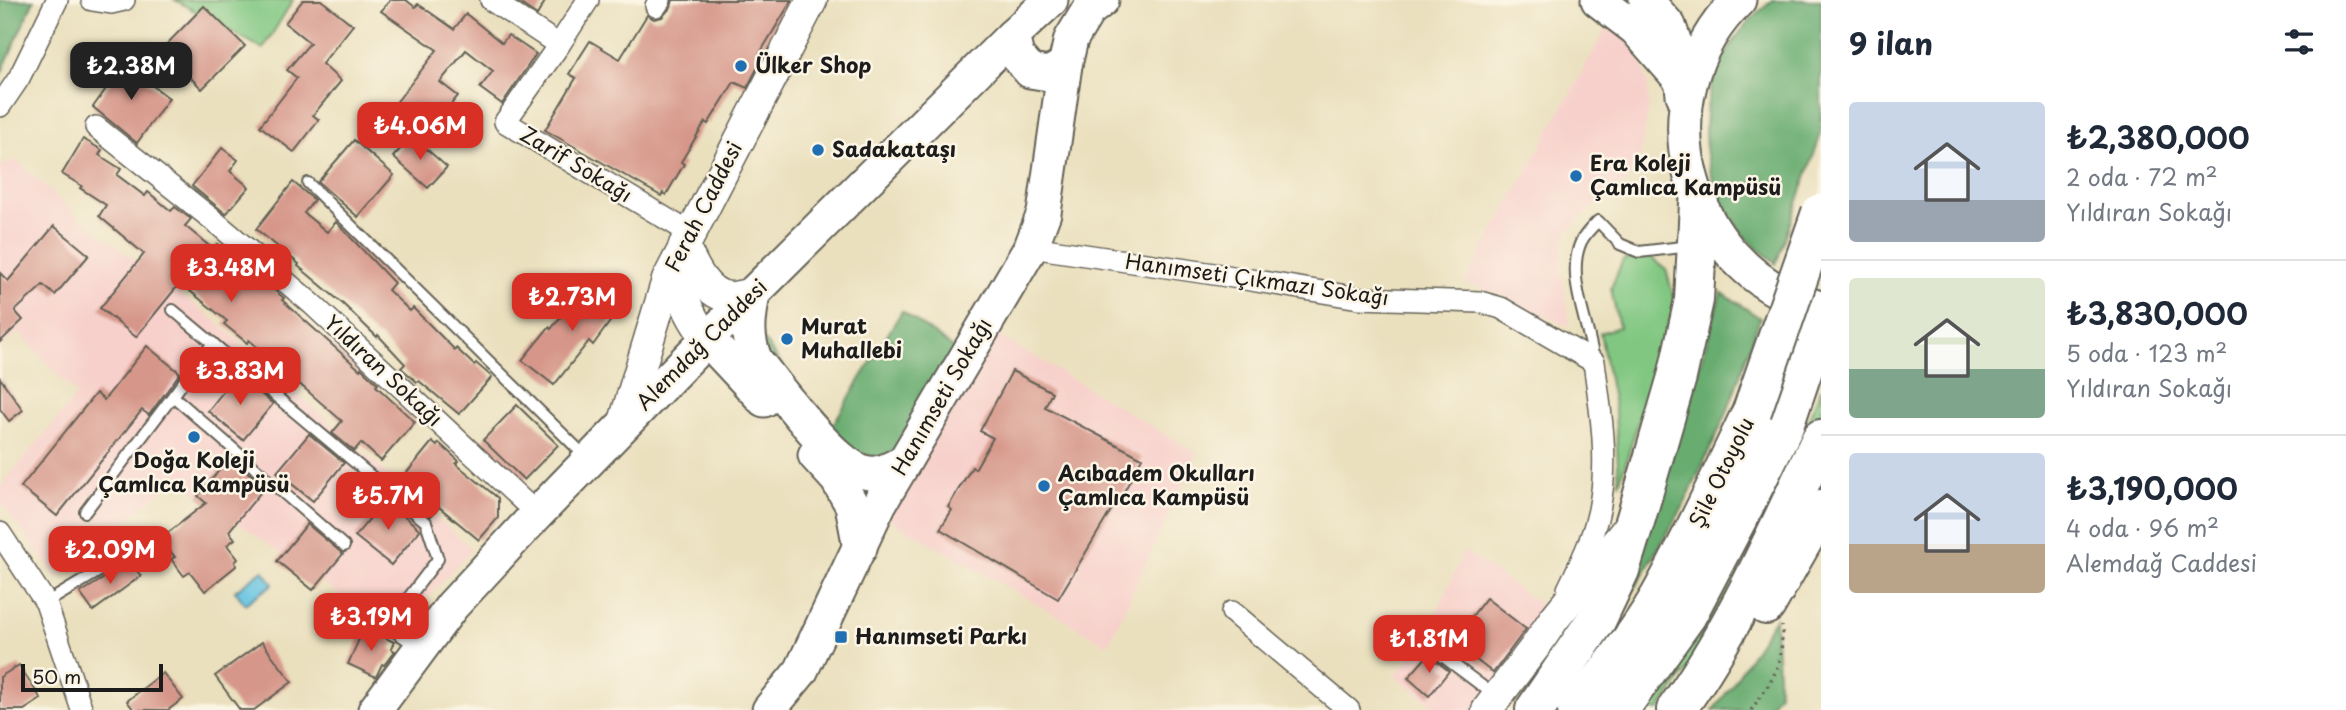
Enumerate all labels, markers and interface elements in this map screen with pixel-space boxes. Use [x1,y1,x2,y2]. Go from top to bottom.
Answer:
text: 9 ilan [1849,20,1933,65]
icon: filters [2280,23,2318,61]
pin: ₺2.38M [74,42,188,102]
text: ₺2.38M [86,47,176,82]
place label: Ülker Shop [755,48,872,80]
marker: Ülker Shop [733,58,749,74]
pin: ₺4.06M [363,102,477,162]
text: ₺4.06M [373,107,467,142]
text: ₺2,380,000 [2066,114,2250,159]
street label: Zarif Sokağı [515,117,639,209]
icon: home [1905,130,1989,214]
place label: Sadakataşı [832,132,956,164]
street label: Ferah Caddesi [656,135,749,277]
marker: Sadakataşı [810,142,826,158]
place label: Era Koleji Çamlıca Kampüsü [1590,146,1781,202]
text: 2 oda · 72 m² [2066,159,2218,194]
marker: Era Koleji Çamlıca Kampüsü [1568,168,1584,184]
text: Yıldıran Sokağı [2066,194,2232,229]
pin: ₺3.48M [174,244,288,304]
street label: Hanımseti Çıkmazı Sokağı [1123,244,1391,312]
text: ₺3.48M [187,249,275,284]
street label: Alemdağ Caddesi [628,271,774,417]
pin: ₺2.73M [515,274,629,333]
text: ₺2.73M [528,278,616,313]
text: ₺3,830,000 [2066,290,2248,335]
street label: Yıldıran Sokağı [318,306,451,433]
icon: home [1905,306,1989,390]
place label: Murat Muhallebi [801,309,902,365]
street label: Hanımseti Sokağı [882,311,998,481]
marker: Murat Muhallebi [779,331,795,347]
text: 5 oda · 123 m² [2066,335,2227,370]
pin: ₺3.83M [183,348,297,407]
text: ₺3.83M [196,352,284,387]
text: Yıldıran Sokağı [2066,370,2232,405]
street label: Şile Otoyolu [1679,411,1761,533]
marker: Doğa Koleji Çamlıca Kampüsü [186,429,202,445]
place label: Doğa Koleji Çamlıca Kampüsü [98,443,290,499]
place label: Acıbadem Okulları Çamlıca Kampüsü [1057,456,1255,512]
text: ₺3,190,000 [2066,465,2238,510]
pin: ₺5.7M [339,472,437,532]
text: ₺5.7M [352,477,424,512]
marker: Acıbadem Okulları Çamlıca Kampüsü [1036,478,1052,494]
icon: home [1905,481,1989,565]
text: 4 oda · 96 m² [2066,510,2219,545]
pin: ₺2.09M [53,526,167,586]
text: ₺2.09M [65,531,155,566]
text: Alemdağ Caddesi [2066,545,2257,580]
pin: ₺3.19M [314,594,428,653]
text: ₺3.19M [330,598,412,633]
pin: ₺1.81M [1372,616,1486,675]
place label: Hanımseti Parkı [855,619,1027,651]
text: ₺1.81M [1389,620,1469,655]
marker: Hanımseti Parkı [833,629,849,645]
scale bar [21,661,163,693]
text: 50 m [32,662,81,690]

